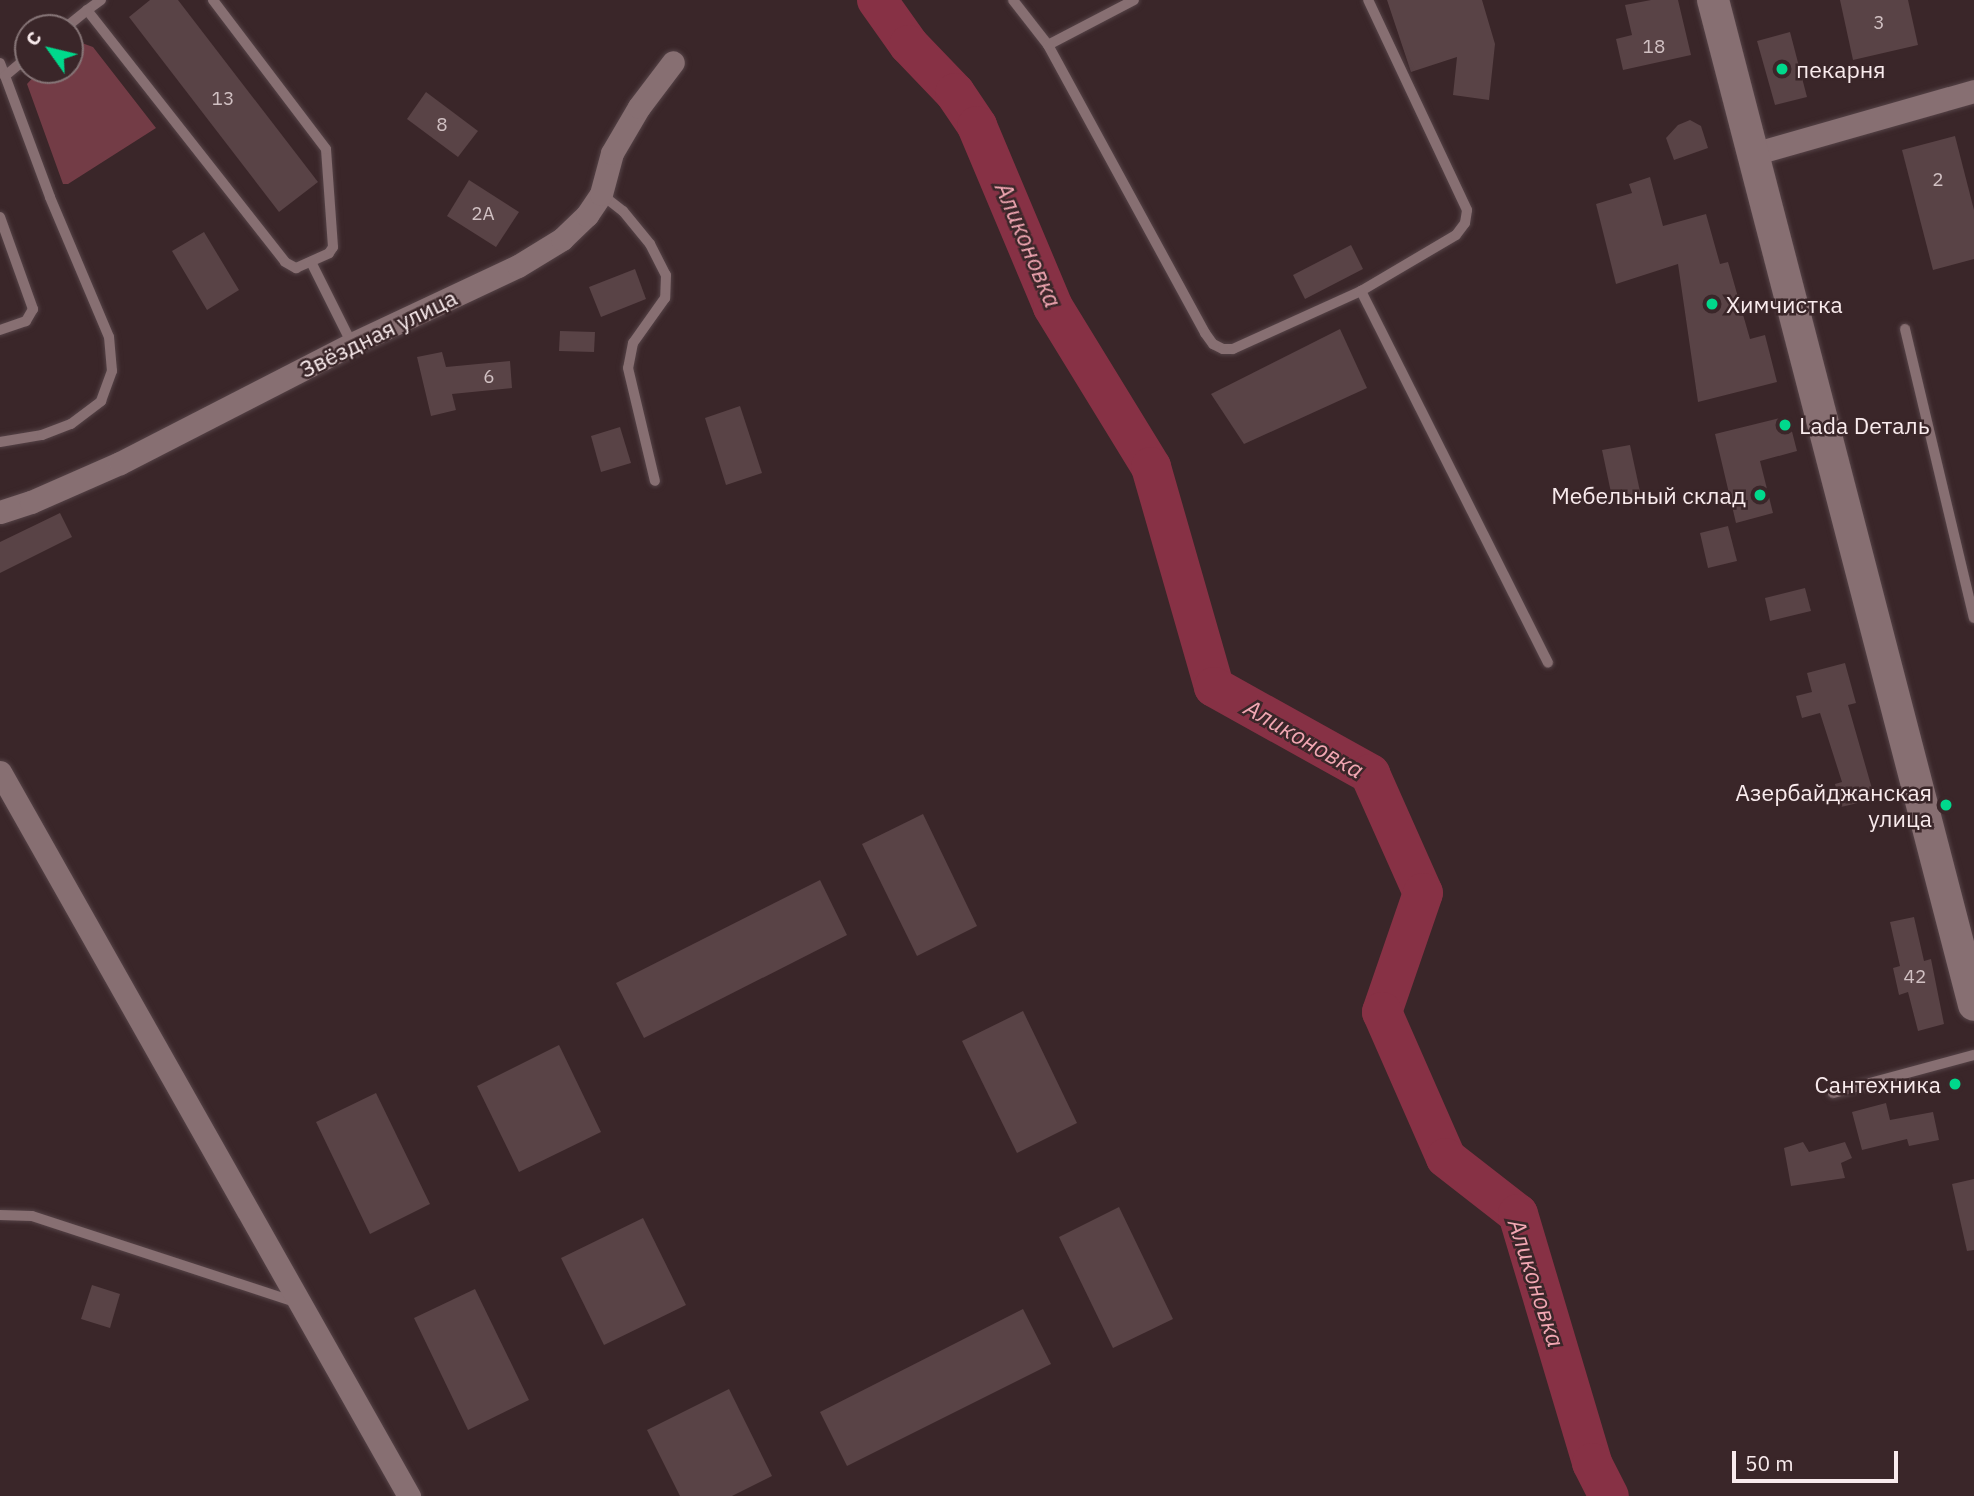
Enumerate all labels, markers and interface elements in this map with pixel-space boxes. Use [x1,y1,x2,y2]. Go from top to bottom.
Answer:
house number: 3 [1873,12,1885,34]
north arrow [14,14,84,84]
text: С [20,27,47,50]
house number: 18 [1643,36,1665,58]
place label: пекарня [1796,55,1886,83]
marker: пекарня [1774,61,1790,77]
house number: 13 [212,88,234,110]
house number: 8 [436,114,448,136]
house number: 2 [1932,169,1944,191]
water label: Аликоновка [989,178,1067,312]
house number: 2А [471,203,495,225]
street label: Звёздная улица [295,283,461,383]
place label: Химчистка [1726,290,1843,318]
marker: Химчистка [1704,296,1720,312]
house number: 6 [483,366,495,388]
place label: Lada Dеталь [1799,411,1930,439]
marker: Lada Dеталь [1777,417,1793,433]
place label: Мебельный склад [1551,481,1746,509]
marker: Мебельный склад [1752,487,1768,503]
water label: Аликоновка [1239,693,1369,785]
place label: Азербайджанская улица [1735,778,1932,832]
marker: Азербайджанская улица [1938,797,1954,813]
house number: 42 [1904,966,1926,988]
place label: Сантехника [1815,1070,1941,1098]
marker: Сантехника [1947,1076,1963,1092]
water label: Аликоновка [1502,1215,1570,1351]
scale bar [1736,1436,1902,1480]
text: 50 m [1745,1449,1794,1477]

